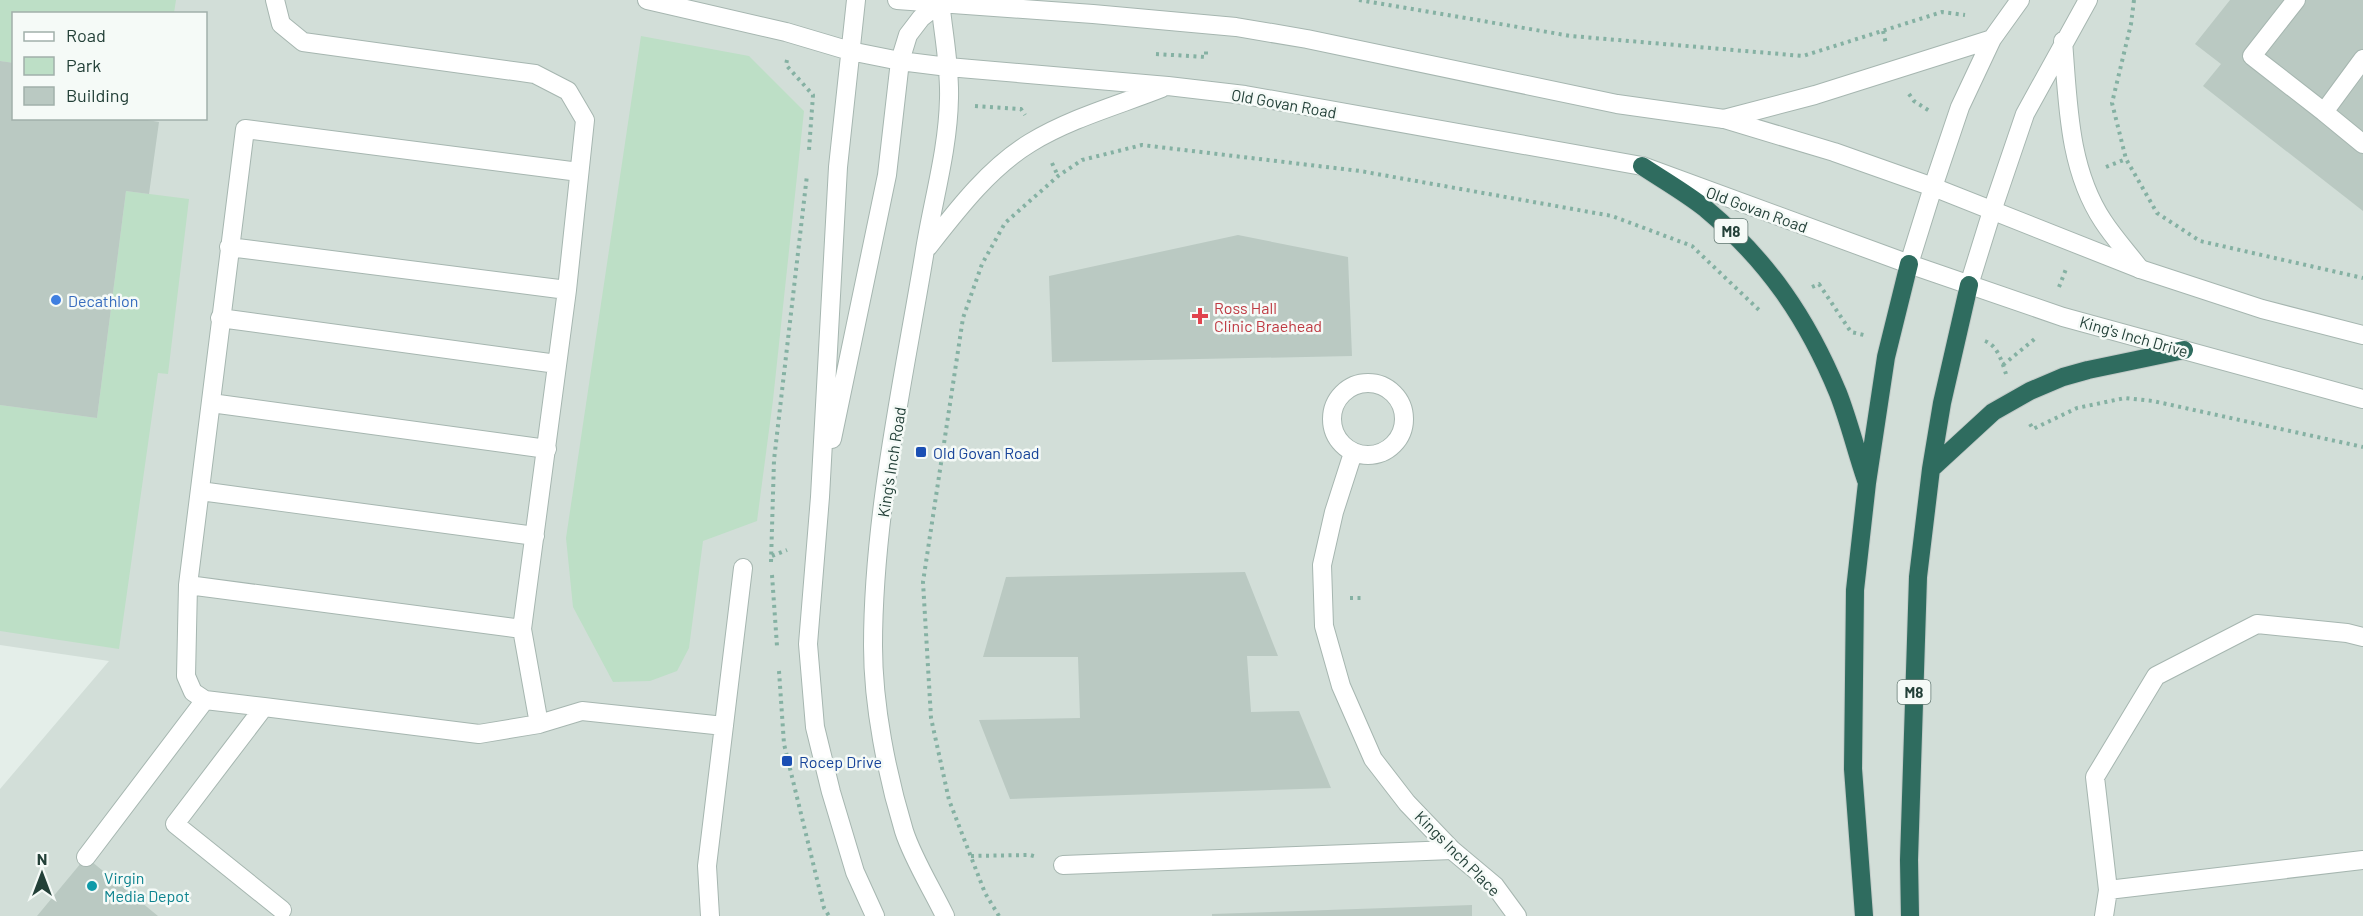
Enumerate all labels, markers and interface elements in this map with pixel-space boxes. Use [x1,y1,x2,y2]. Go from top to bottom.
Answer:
legend [12,12,207,120]
text: Road [66,24,106,46]
text: Park [66,54,101,76]
text: Building [66,84,129,106]
street label: Old Govan Road [1230,84,1338,122]
street label: Old Govan Road [1704,182,1810,236]
road number: M8 [1714,219,1748,243]
place label: Decathlon [68,291,138,310]
marker: Decathlon [49,293,63,307]
place label: Ross Hall Clinic Braehead [1214,298,1322,335]
marker: Ross Hall Clinic Braehead [1191,307,1209,325]
street label: King's Inch Drive [2078,311,2190,361]
street label: King's Inch Road [873,405,909,519]
place label: Old Govan Road [933,443,1040,462]
marker: Old Govan Road [914,445,928,459]
road number: M8 [1898,680,1930,704]
place label: Rocep Drive [799,752,882,771]
marker: Rocep Drive [780,754,794,768]
street label: Kings Inch Place [1411,806,1505,900]
north arrow [12,844,72,904]
text: N [37,849,47,868]
place label: Virgin Media Depot [104,868,190,905]
marker: Virgin Media Depot [85,879,99,893]

